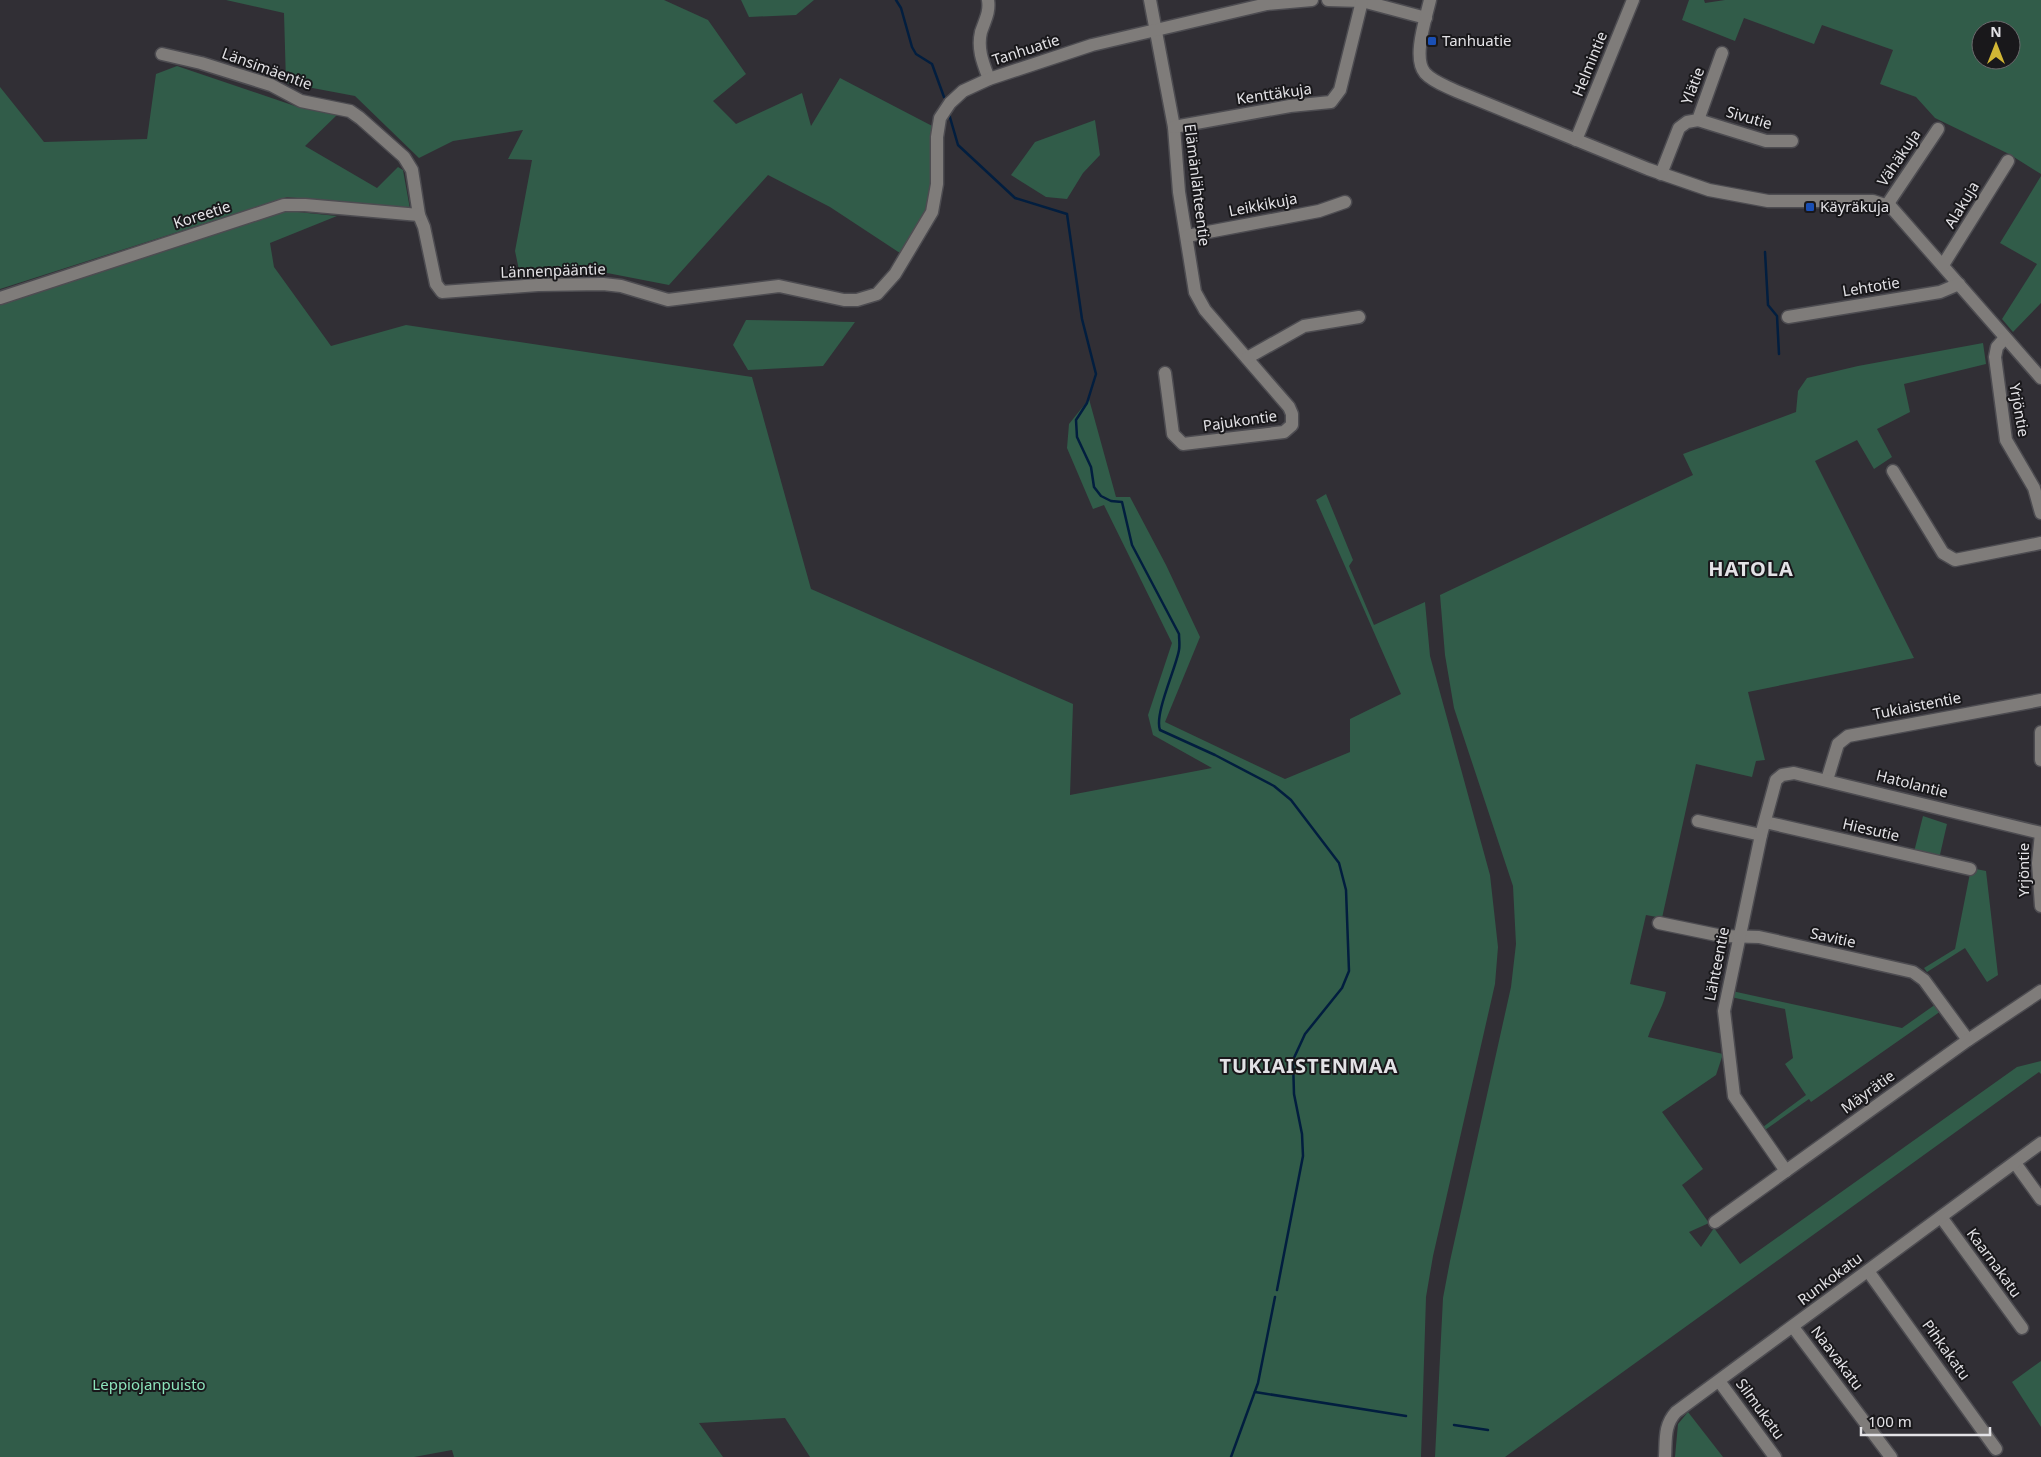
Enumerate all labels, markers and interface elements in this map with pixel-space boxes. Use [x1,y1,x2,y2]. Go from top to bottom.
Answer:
north arrow [1971,20,2021,70]
text: N [1990,22,2002,41]
street label: Helmintie [1567,28,1611,99]
street label: Tanhuatie [990,29,1062,69]
place label: Tanhuatie [1442,30,1512,50]
marker: Tanhuatie [1426,35,1438,47]
street label: Länsimäentie [220,42,315,94]
street label: Ylätie [1676,64,1708,107]
street label: Kenttäkuja [1235,78,1313,108]
street label: Sivutie [1724,101,1775,133]
street label: Elämänlähteentie [1181,122,1215,247]
street label: Vähäkuja [1872,125,1924,190]
street label: Alakuja [1939,177,1983,232]
street label: Leikkikuja [1227,188,1299,220]
street label: Koreetie [171,195,233,233]
place label: Käyräkuja [1820,196,1889,216]
marker: Käyräkuja [1804,201,1816,213]
street label: Lännenpääntie [500,258,606,282]
street label: Lehtotie [1841,272,1901,300]
street label: Yrjöntie [2005,381,2035,438]
street label: Pajukontie [1201,405,1278,435]
district label: HATOLA [1708,555,1794,582]
street label: Tukiaistentie [1871,687,1962,723]
street label: Hatolantie [1874,764,1950,802]
street label: Hiesutie [1841,813,1902,845]
street label: Yrjöntie [2013,843,2033,897]
street label: Savitie [1809,922,1858,952]
street label: Lähteentie [1699,925,1733,1002]
district label: TUKIAISTENMAA [1220,1052,1398,1079]
street label: Mäyrätie [1837,1065,1898,1117]
street label: Kaarnakatu [1963,1224,2027,1301]
street label: Runkokatu [1793,1247,1866,1309]
street label: Pihkakatu [1918,1315,1975,1384]
street label: Naavakatu [1807,1321,1868,1394]
park label: Leppiojanpuisto [92,1374,206,1394]
street label: Silmukatu [1732,1374,1790,1443]
scale bar [1861,1404,1990,1436]
text: 100 m [1868,1411,1912,1431]

